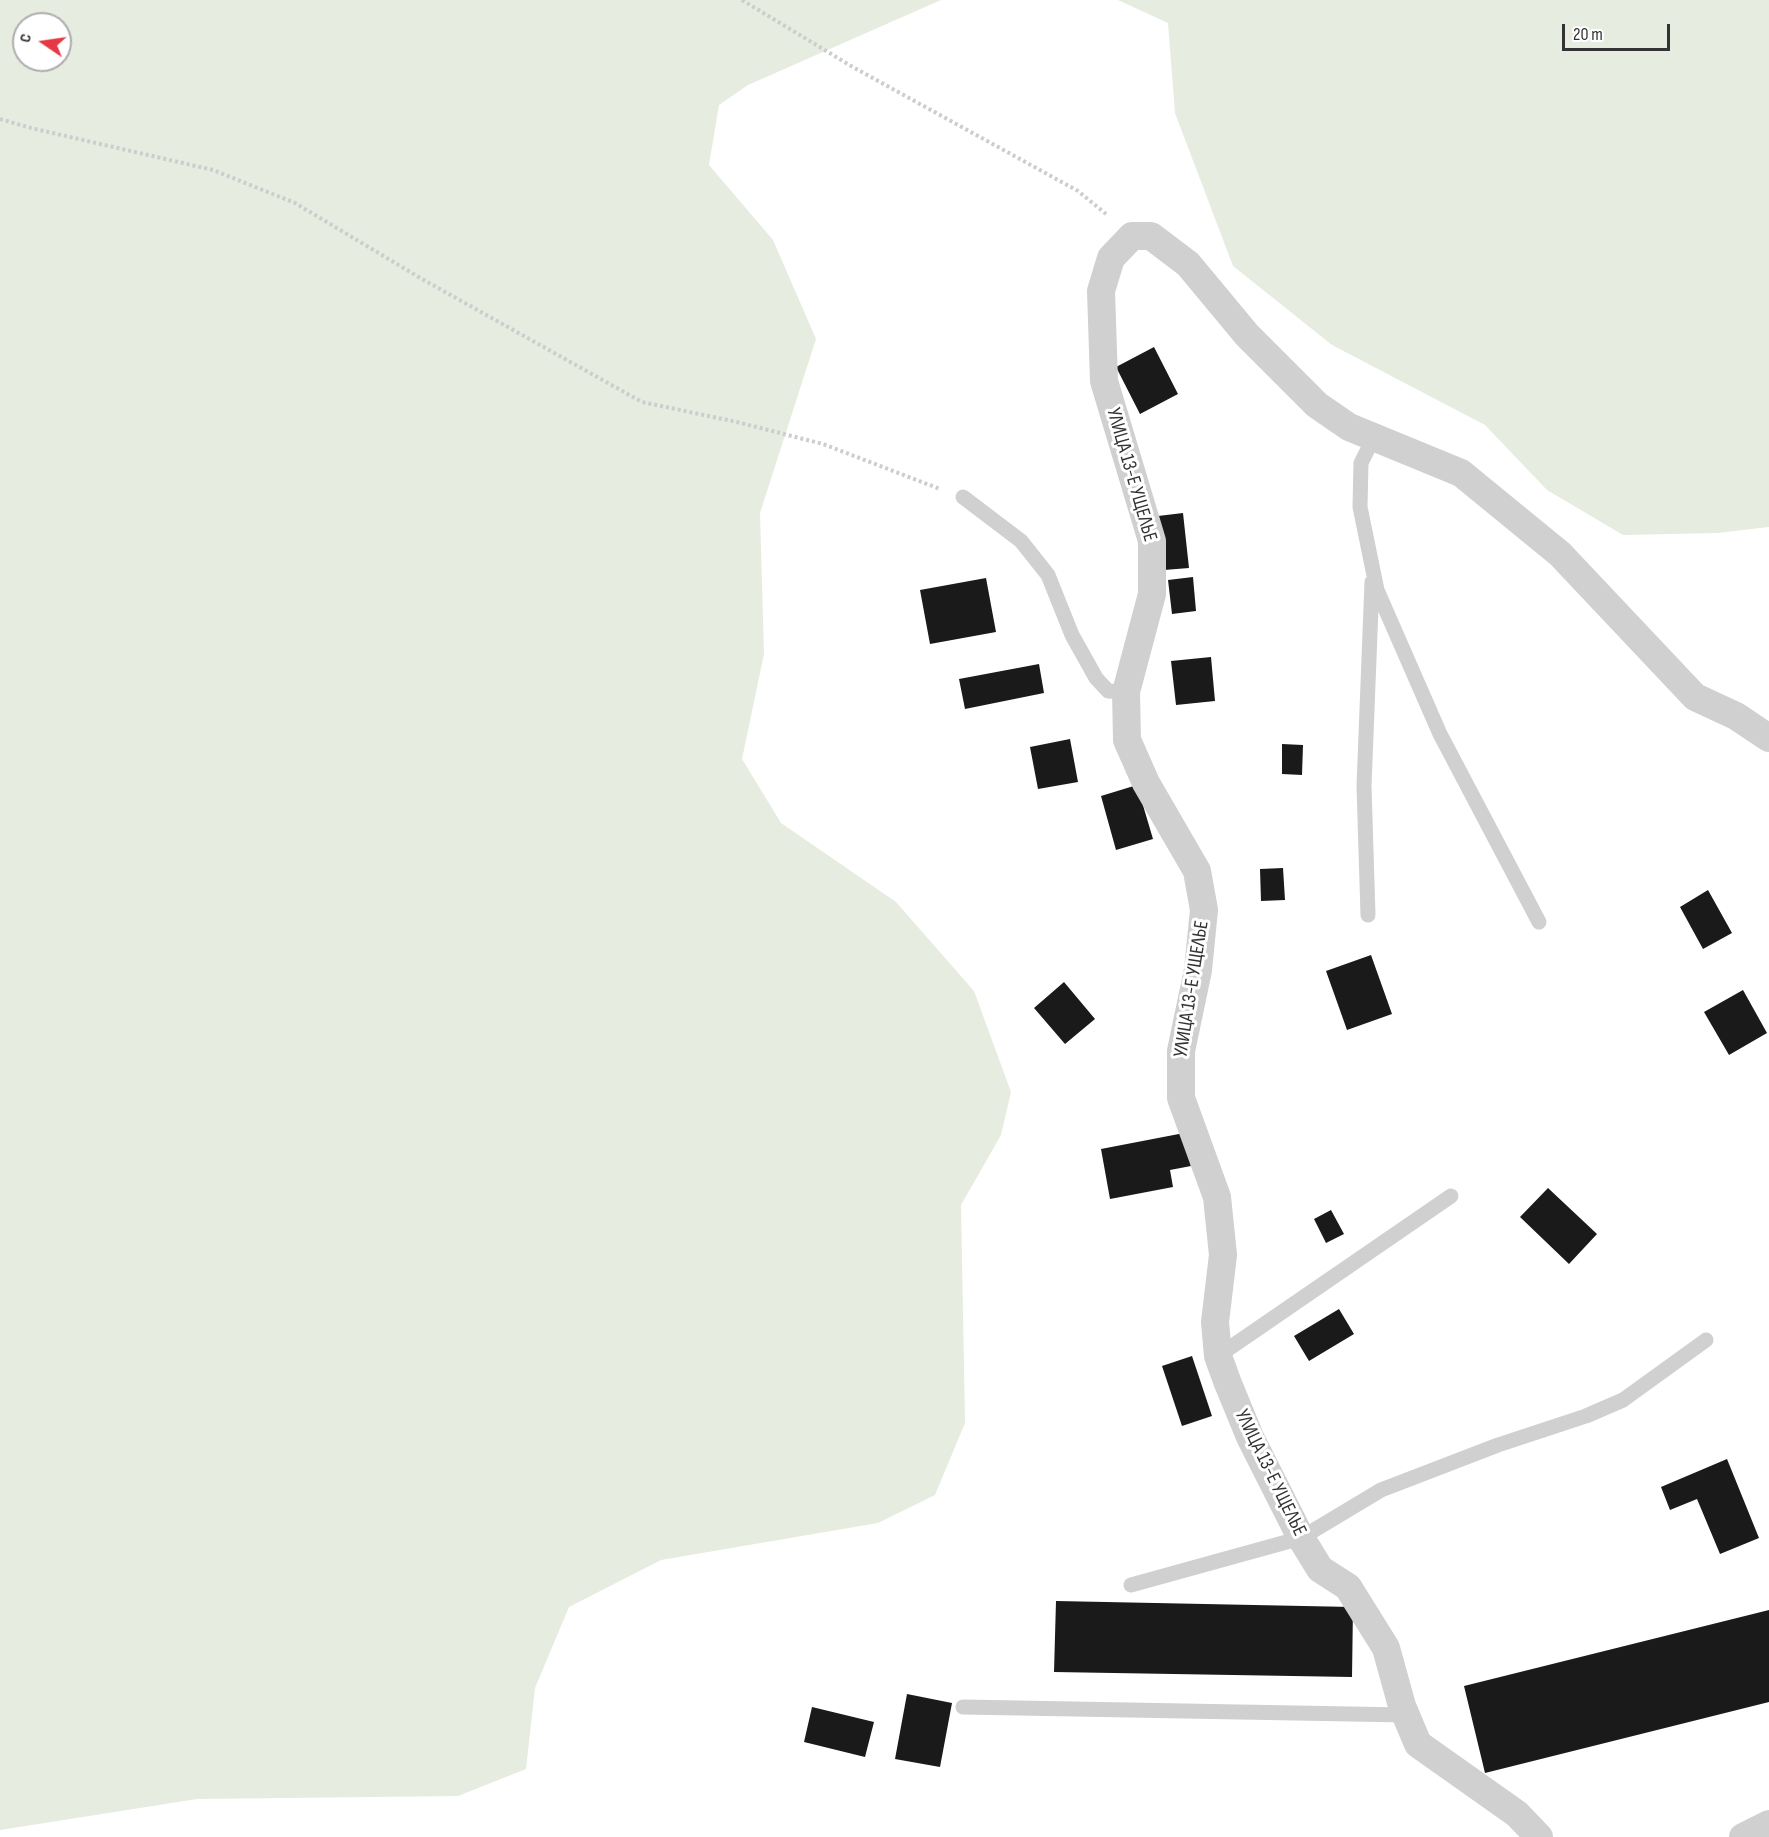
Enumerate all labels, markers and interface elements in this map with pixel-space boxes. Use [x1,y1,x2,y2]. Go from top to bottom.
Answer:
north arrow [12,12,72,72]
scale bar [1565,12,1673,50]
text: 20 m [1573,24,1603,45]
text: С [16,32,36,44]
street label: УЛИЦА 13-Е УЩЕЛЬЕ [1100,405,1162,545]
street label: УЛИЦА 13-Е УЩЕЛЬЕ [1169,919,1215,1059]
street label: УЛИЦА 13-Е УЩЕЛЬЕ [1229,1406,1311,1540]

